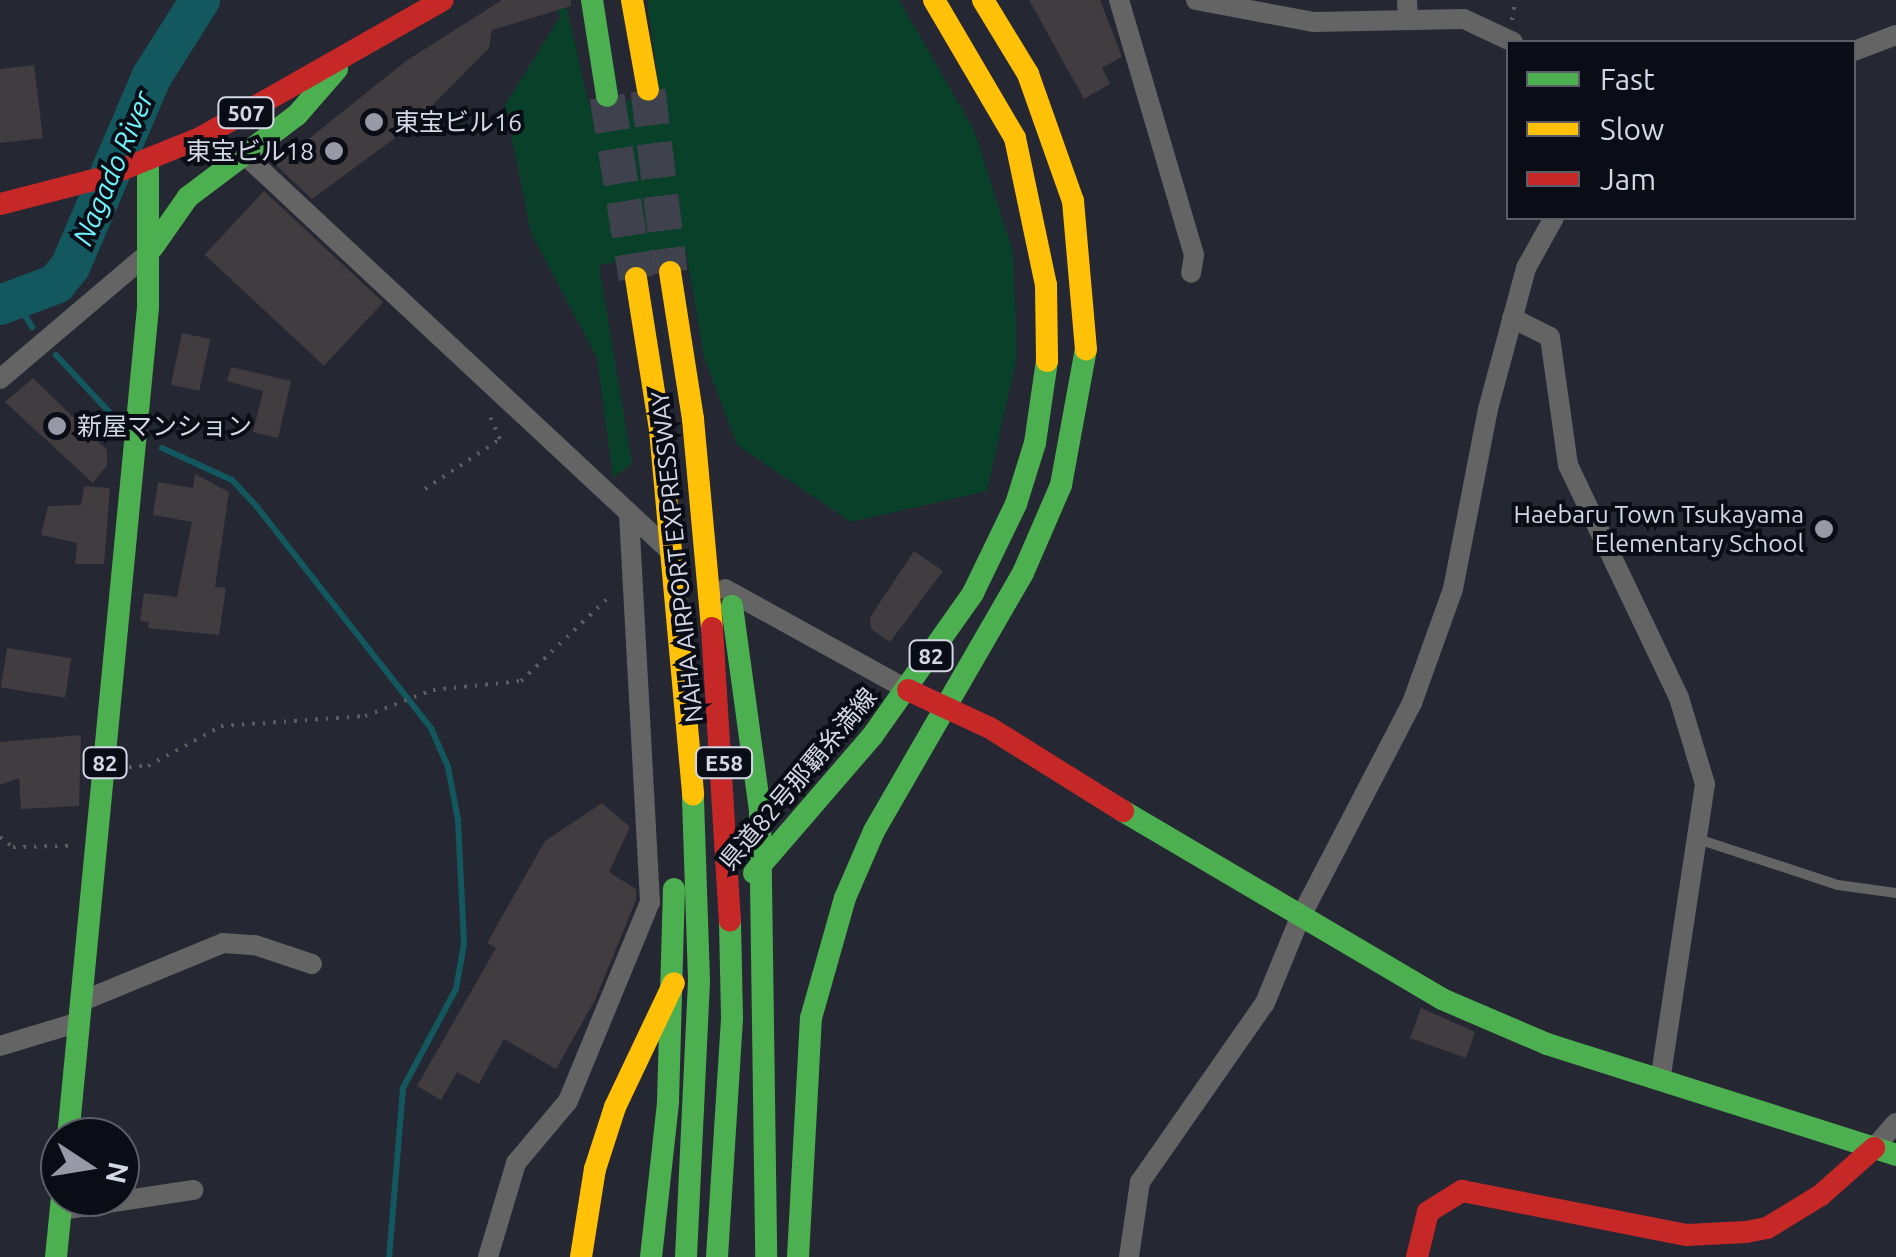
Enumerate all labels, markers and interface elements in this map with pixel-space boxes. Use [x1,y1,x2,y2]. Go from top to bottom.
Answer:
legend [1506,40,1856,220]
text: Fast [1600,62,1655,96]
water label: Nagado River [65,86,161,250]
road number: 507 [216,96,276,130]
place label: 東宝ビル16 [394,107,522,137]
marker: 東宝ビル16 [363,111,385,133]
text: Slow [1600,112,1664,146]
place label: 東宝ビル18 [186,136,314,166]
marker: 東宝ビル18 [323,140,345,162]
text: Jam [1600,162,1656,196]
street label: NAHA AIRPORT EXPRESSWAY [645,390,709,724]
place label: 新屋マンション [77,411,252,441]
marker: 新屋マンション [46,415,68,437]
place label: Haebaru Town Tsukayama Elementary School [1513,500,1804,559]
marker: Haebaru Town Tsukayama Elementary School [1813,518,1835,540]
road number: 82 [908,639,954,673]
street label: 県道82号那覇糸満線 [713,682,883,876]
road number: 82 [82,746,128,780]
road number: E58 [694,746,754,780]
north arrow [40,1117,140,1217]
text: N [101,1159,135,1186]

